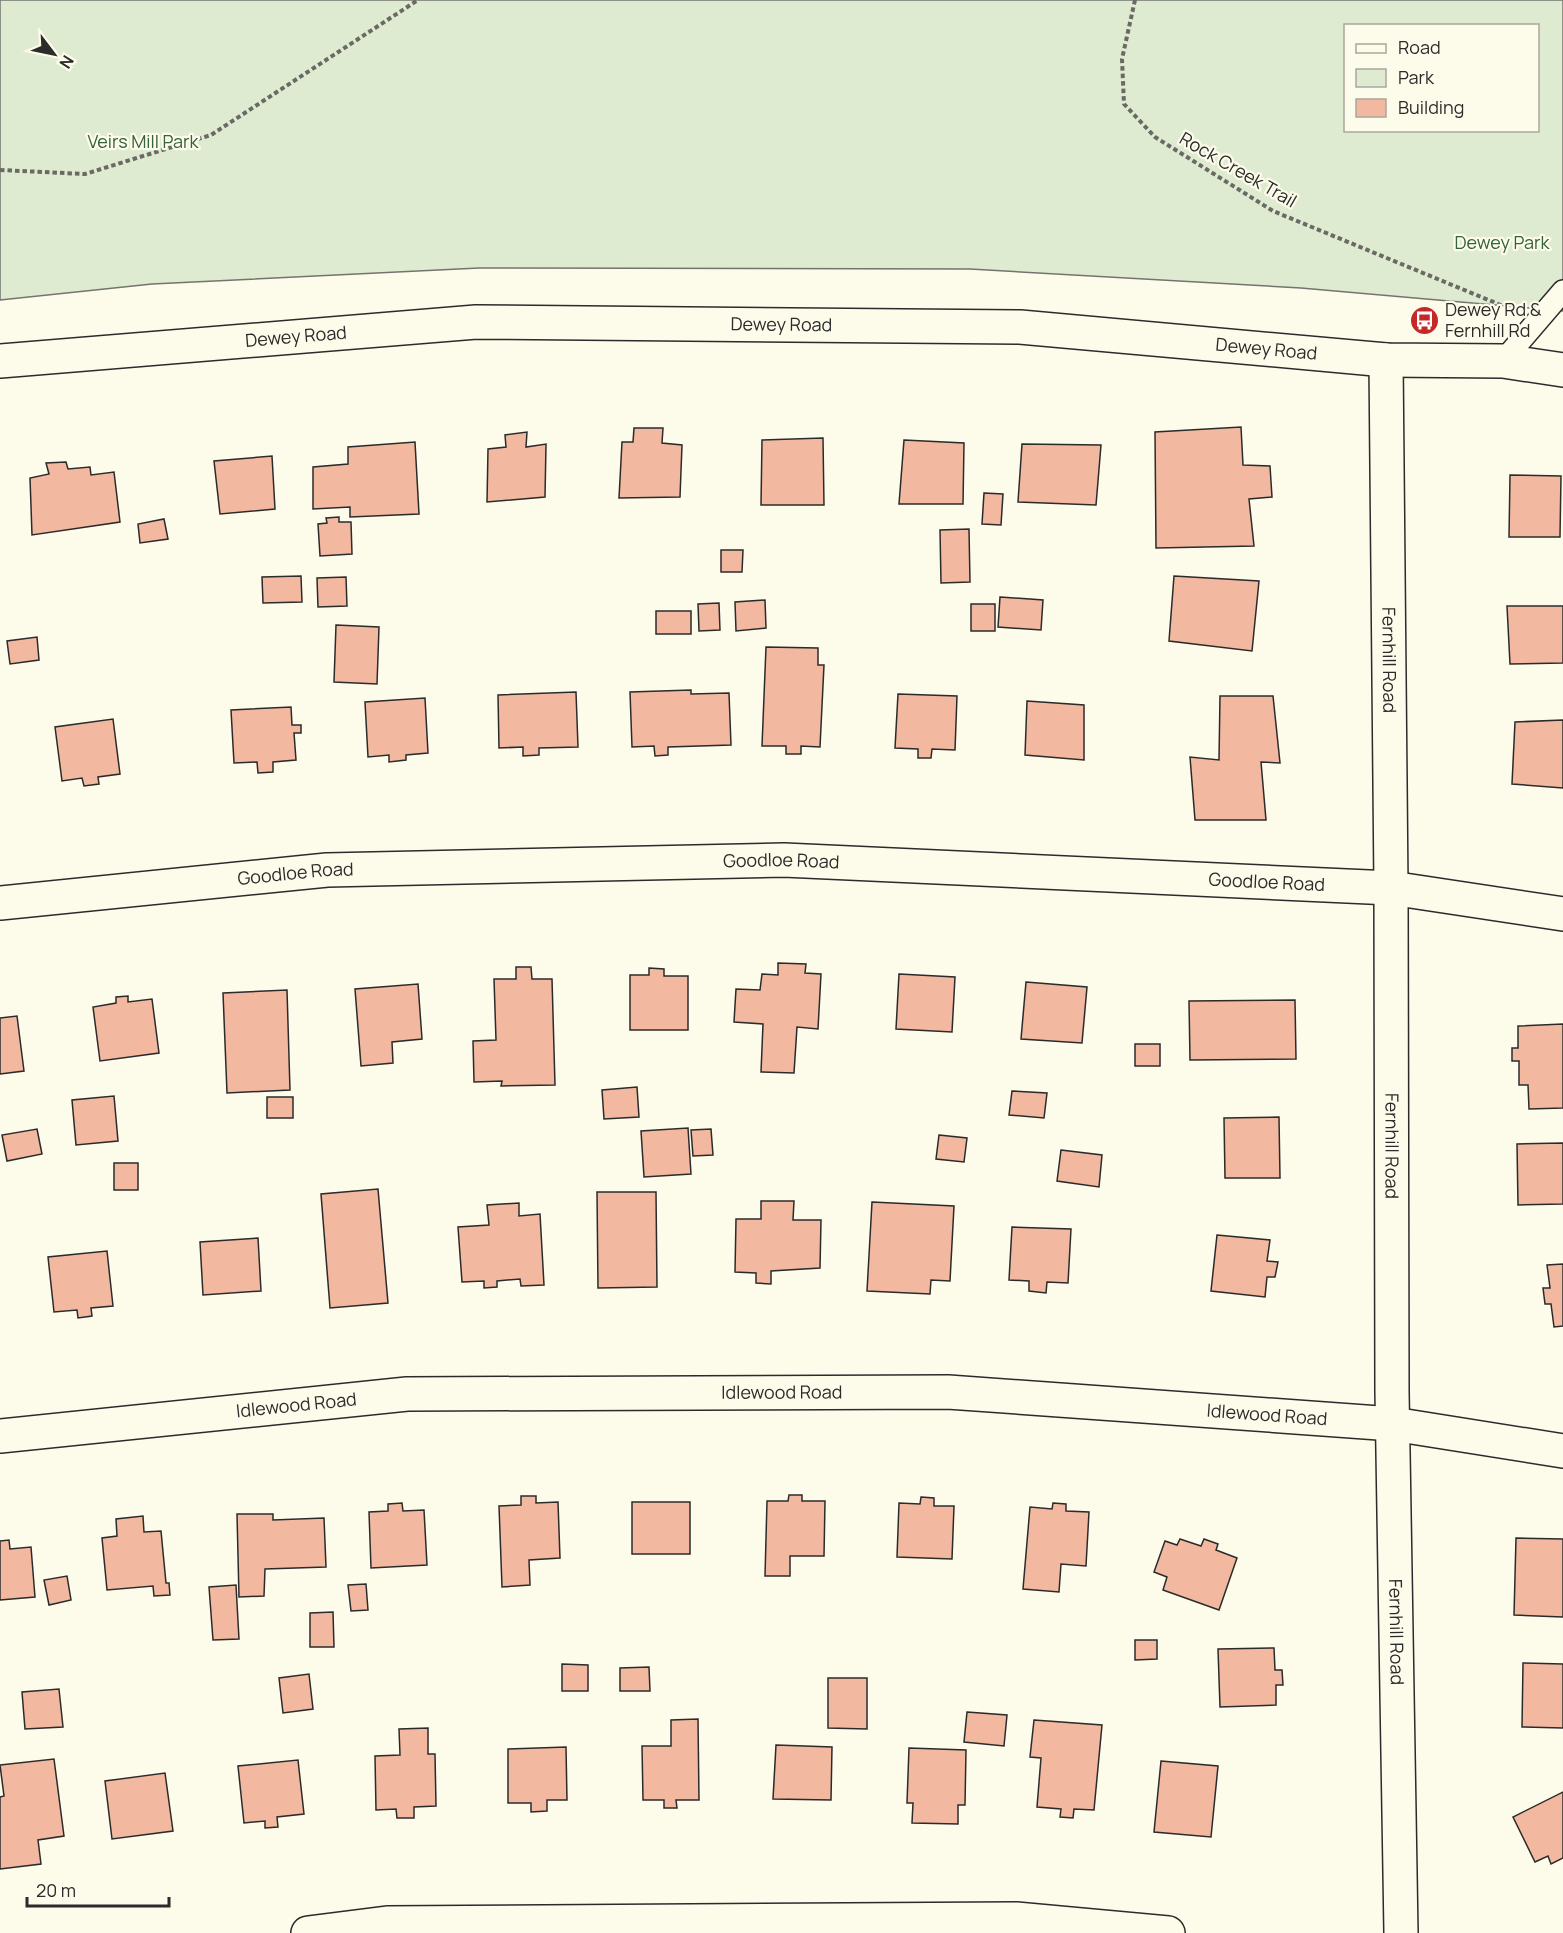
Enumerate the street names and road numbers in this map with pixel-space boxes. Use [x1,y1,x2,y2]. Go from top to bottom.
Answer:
street label: Rock Creek Trail [1176,126,1301,212]
street label: Dewey Road [730,311,832,336]
street label: Dewey Road [244,320,348,352]
street label: Dewey Road [1215,332,1318,365]
street label: Fernhill Road [1377,607,1402,713]
street label: Goodloe Road [723,847,840,874]
street label: Goodloe Road [236,856,354,890]
street label: Goodloe Road [1208,867,1325,896]
street label: Fernhill Road [1380,1093,1405,1199]
street label: Idlewood Road [721,1379,842,1404]
street label: Idlewood Road [235,1386,358,1423]
street label: Idlewood Road [1206,1398,1328,1430]
street label: Fernhill Road [1384,1579,1410,1685]

